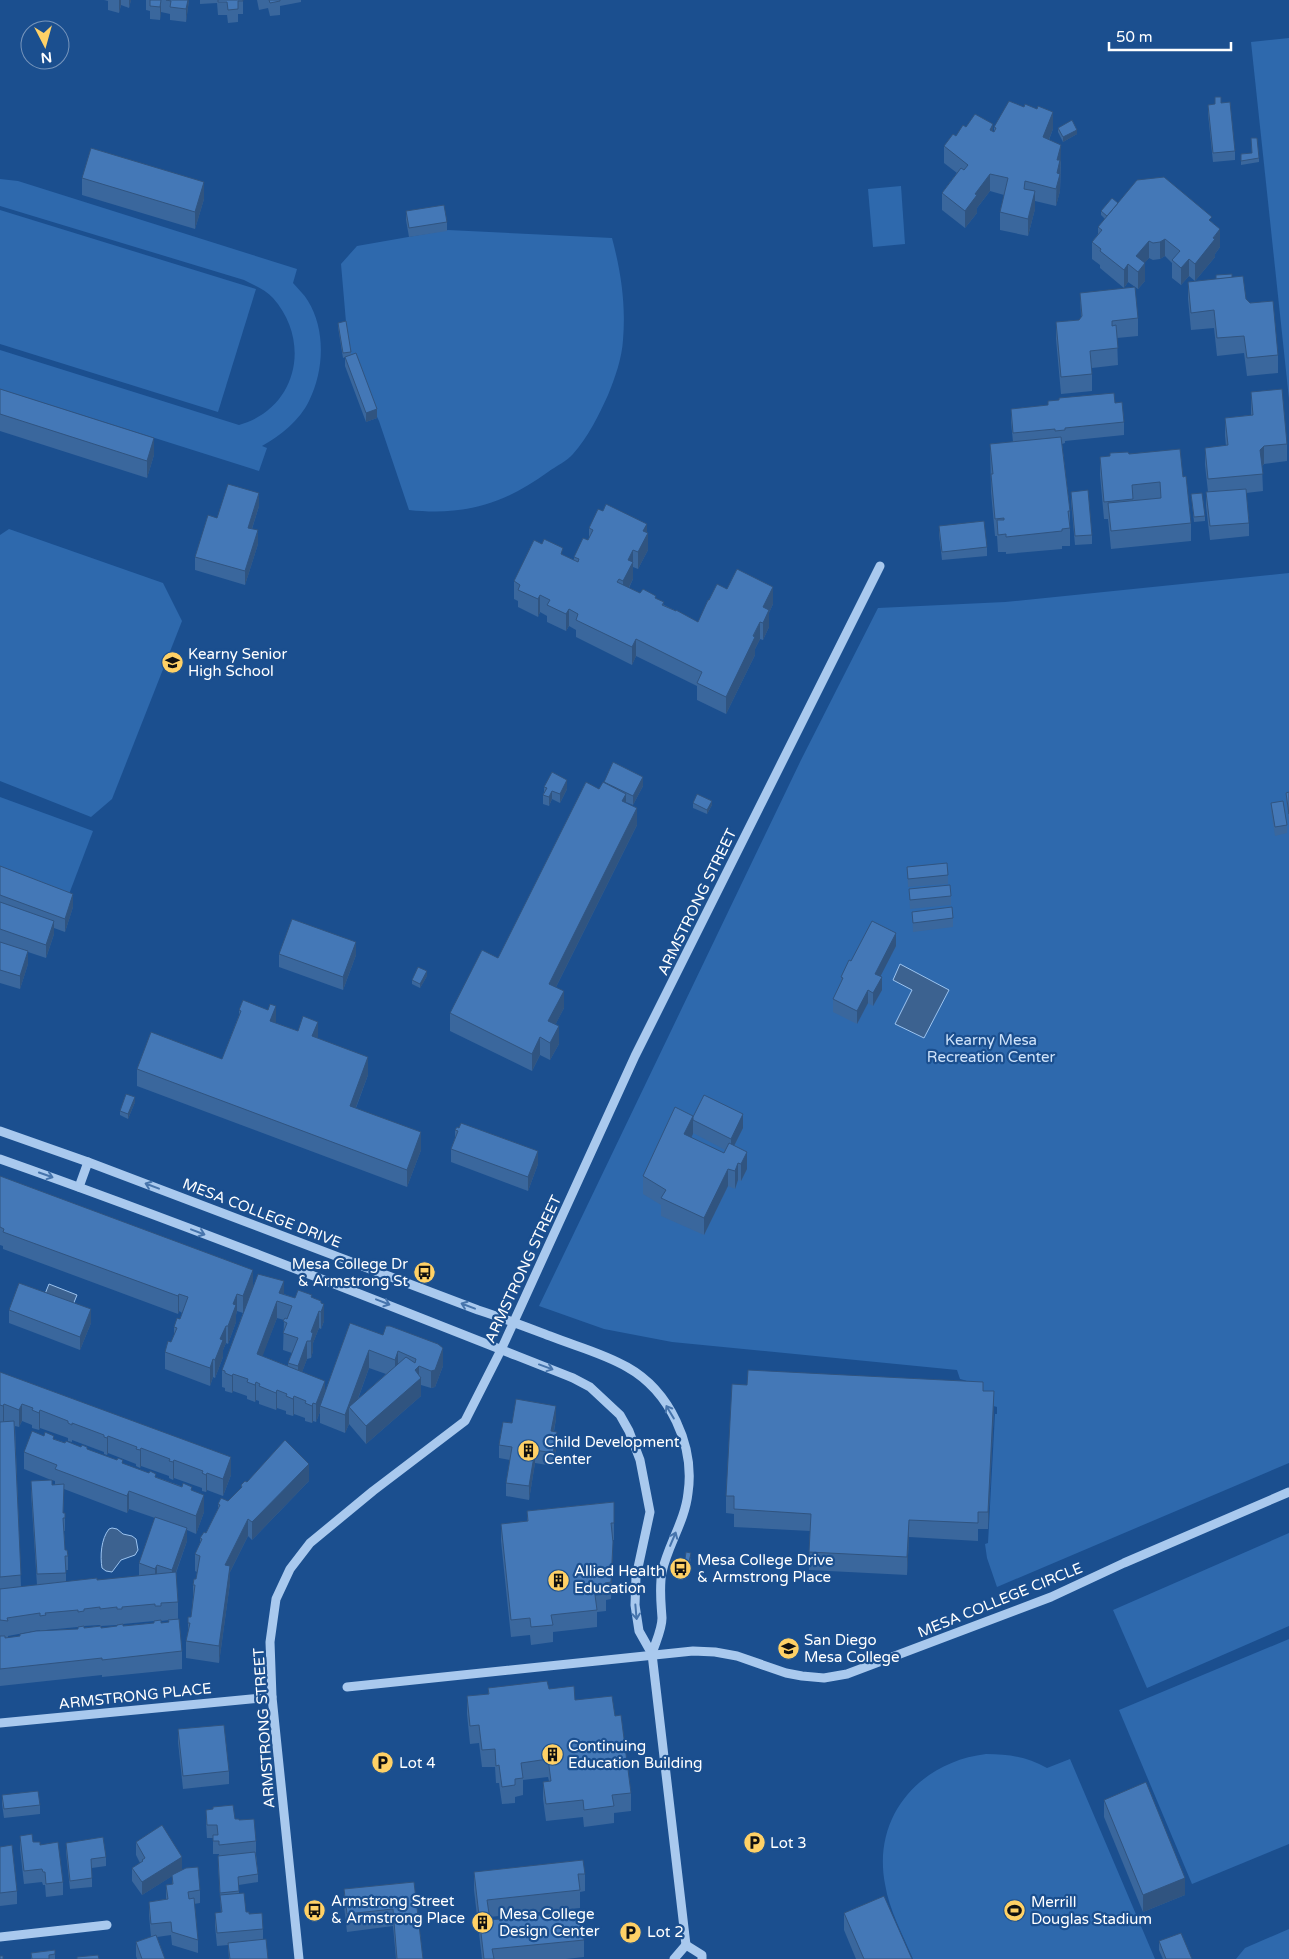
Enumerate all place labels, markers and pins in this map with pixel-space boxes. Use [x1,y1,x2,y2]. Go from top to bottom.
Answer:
place label: Kearny Senior High School [188,645,287,680]
school or university icon: Kearny Senior High School [160,651,184,675]
place label: Mesa College Dr & Armstrong St [292,1255,408,1290]
bus stop icon: Mesa College Dr & Armstrong St [412,1261,436,1285]
place label: Child Development Center [544,1433,680,1468]
building icon: Child Development Center [516,1439,540,1463]
place label: Mesa College Drive & Armstrong Place [697,1551,833,1586]
bus stop icon: Mesa College Drive & Armstrong Place [669,1557,693,1581]
place label: Allied Health Education [574,1562,665,1597]
building icon: Allied Health Education [546,1568,570,1592]
place label: San Diego Mesa College [804,1631,900,1666]
school or university icon: San Diego Mesa College [776,1637,800,1661]
place label: Continuing Education Building [568,1737,703,1772]
building icon: Continuing Education Building [540,1743,564,1767]
parking icon: Lot 4 [371,1751,395,1775]
place label: Lot 4 [399,1754,436,1772]
parking icon: Lot 3 [742,1831,766,1855]
place label: Lot 3 [770,1834,807,1852]
place label: Armstrong Street & Armstrong Place [331,1892,465,1927]
place label: Merrill Douglas Stadium [1031,1893,1152,1928]
bus stop icon: Armstrong Street & Armstrong Place [303,1898,327,1922]
sports icon: Merrill Douglas Stadium [1003,1899,1027,1923]
place label: Mesa College Design Center [499,1905,600,1940]
building icon: Mesa College Design Center [471,1911,495,1935]
parking icon: Lot 2 [619,1920,643,1944]
place label: Lot 2 [647,1923,684,1941]

